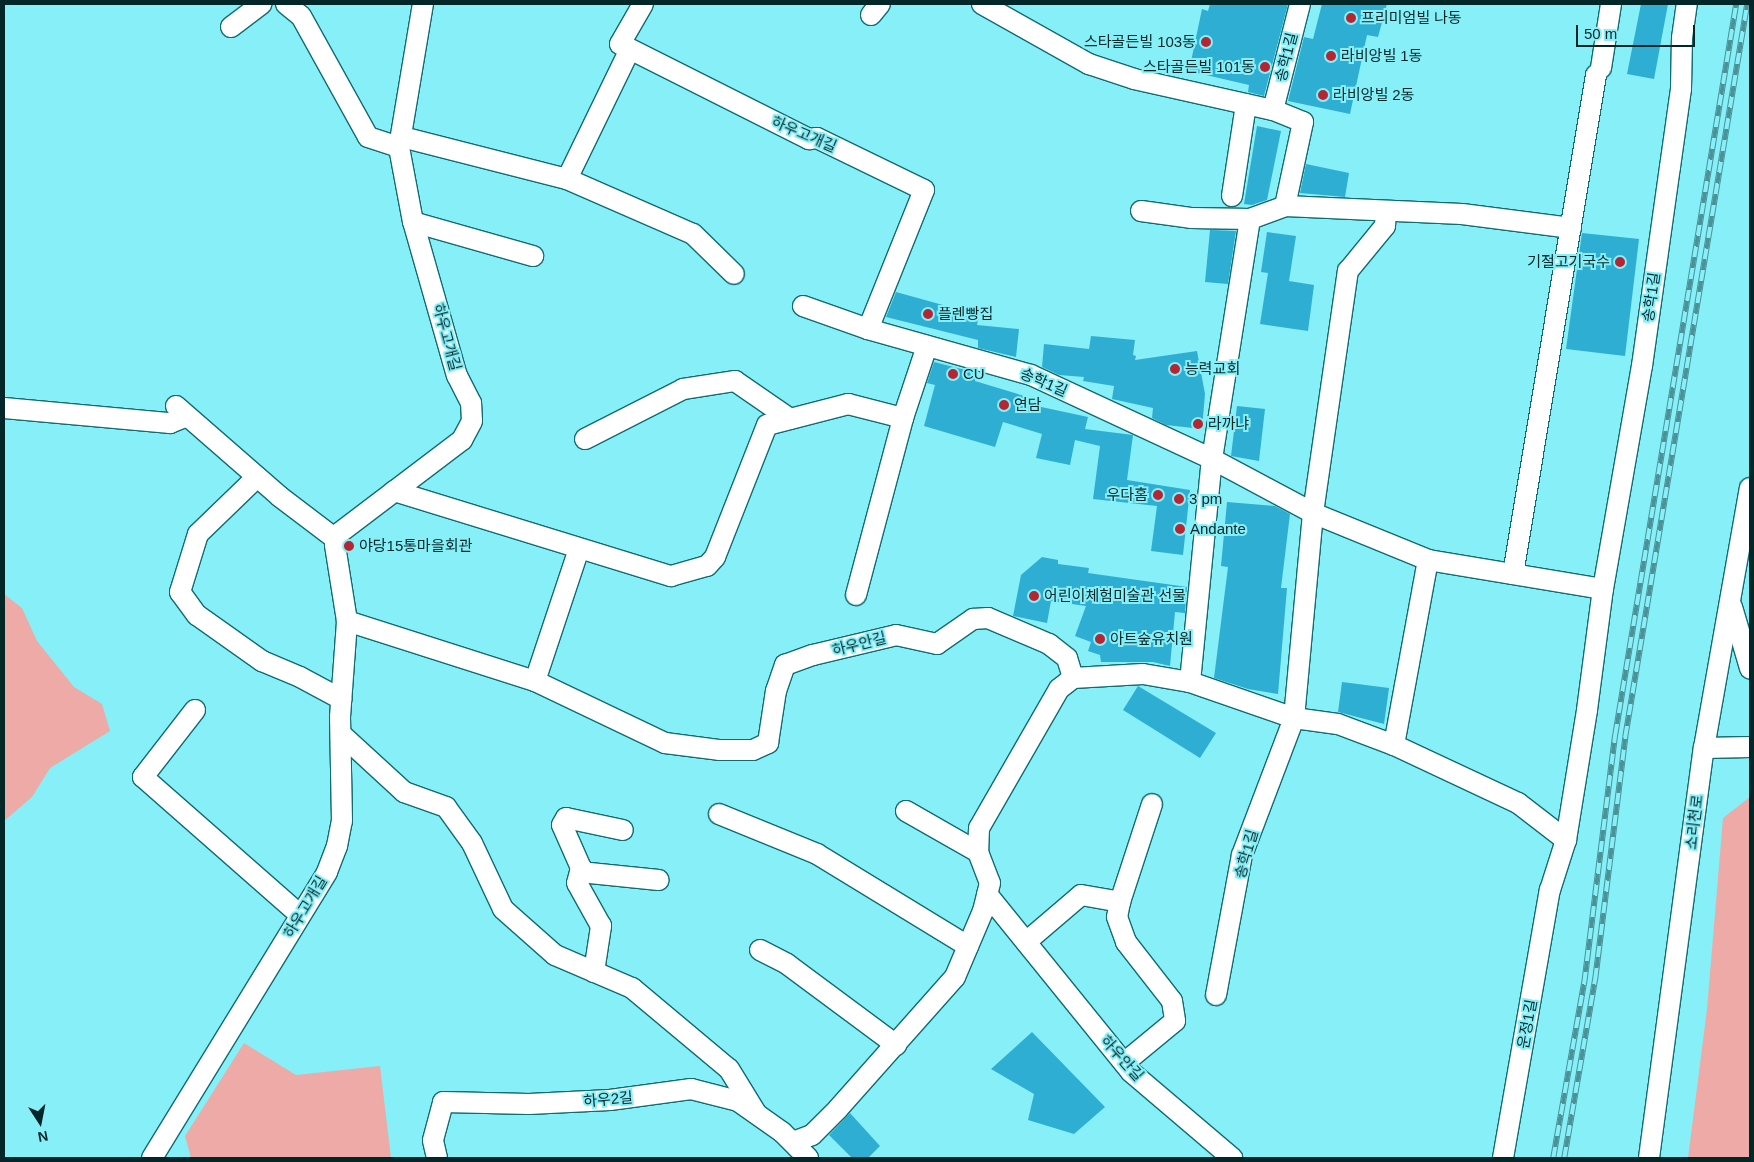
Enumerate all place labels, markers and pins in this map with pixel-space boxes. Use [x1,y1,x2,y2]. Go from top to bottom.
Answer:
place label: 프리미엄빌 나동 [1361,9,1462,27]
marker: 프리미엄빌 나동 [1345,12,1357,24]
place label: 스타골든빌 103동 [1084,33,1196,51]
marker: 스타골든빌 103동 [1200,36,1212,48]
place label: 라비앙빌 1동 [1341,47,1423,65]
marker: 라비앙빌 1동 [1325,50,1337,62]
place label: 스타골든빌 101동 [1143,58,1255,76]
marker: 스타골든빌 101동 [1259,61,1271,73]
place label: 라비앙빌 2동 [1333,86,1415,104]
marker: 라비앙빌 2동 [1317,89,1329,101]
place label: 기절고기국수 [1527,253,1610,271]
marker: 기절고기국수 [1614,256,1626,268]
place label: 플렌빵집 [938,305,993,323]
marker: 플렌빵집 [922,308,934,320]
place label: 능력교회 [1185,360,1240,378]
marker: 능력교회 [1169,363,1181,375]
place label: CU [963,365,985,383]
marker: CU [947,368,959,380]
place label: 연담 [1014,396,1042,414]
marker: 연담 [998,399,1010,411]
place label: 라까냐 [1208,415,1249,433]
marker: 라까냐 [1192,418,1204,430]
place label: 우다홈 [1107,486,1148,504]
marker: 우다홈 [1152,489,1164,501]
place label: 3 pm [1189,490,1222,508]
marker: 3 pm [1173,493,1185,505]
place label: Andante [1190,520,1246,538]
marker: Andante [1174,523,1186,535]
place label: 야당15통마을회관 [359,537,472,555]
marker: 야당15통마을회관 [343,540,355,552]
place label: 어린이체험미술관 선물 [1044,587,1186,605]
marker: 어린이체험미술관 선물 [1028,590,1040,602]
place label: 아트숲유치원 [1110,630,1193,648]
marker: 아트숲유치원 [1094,633,1106,645]

